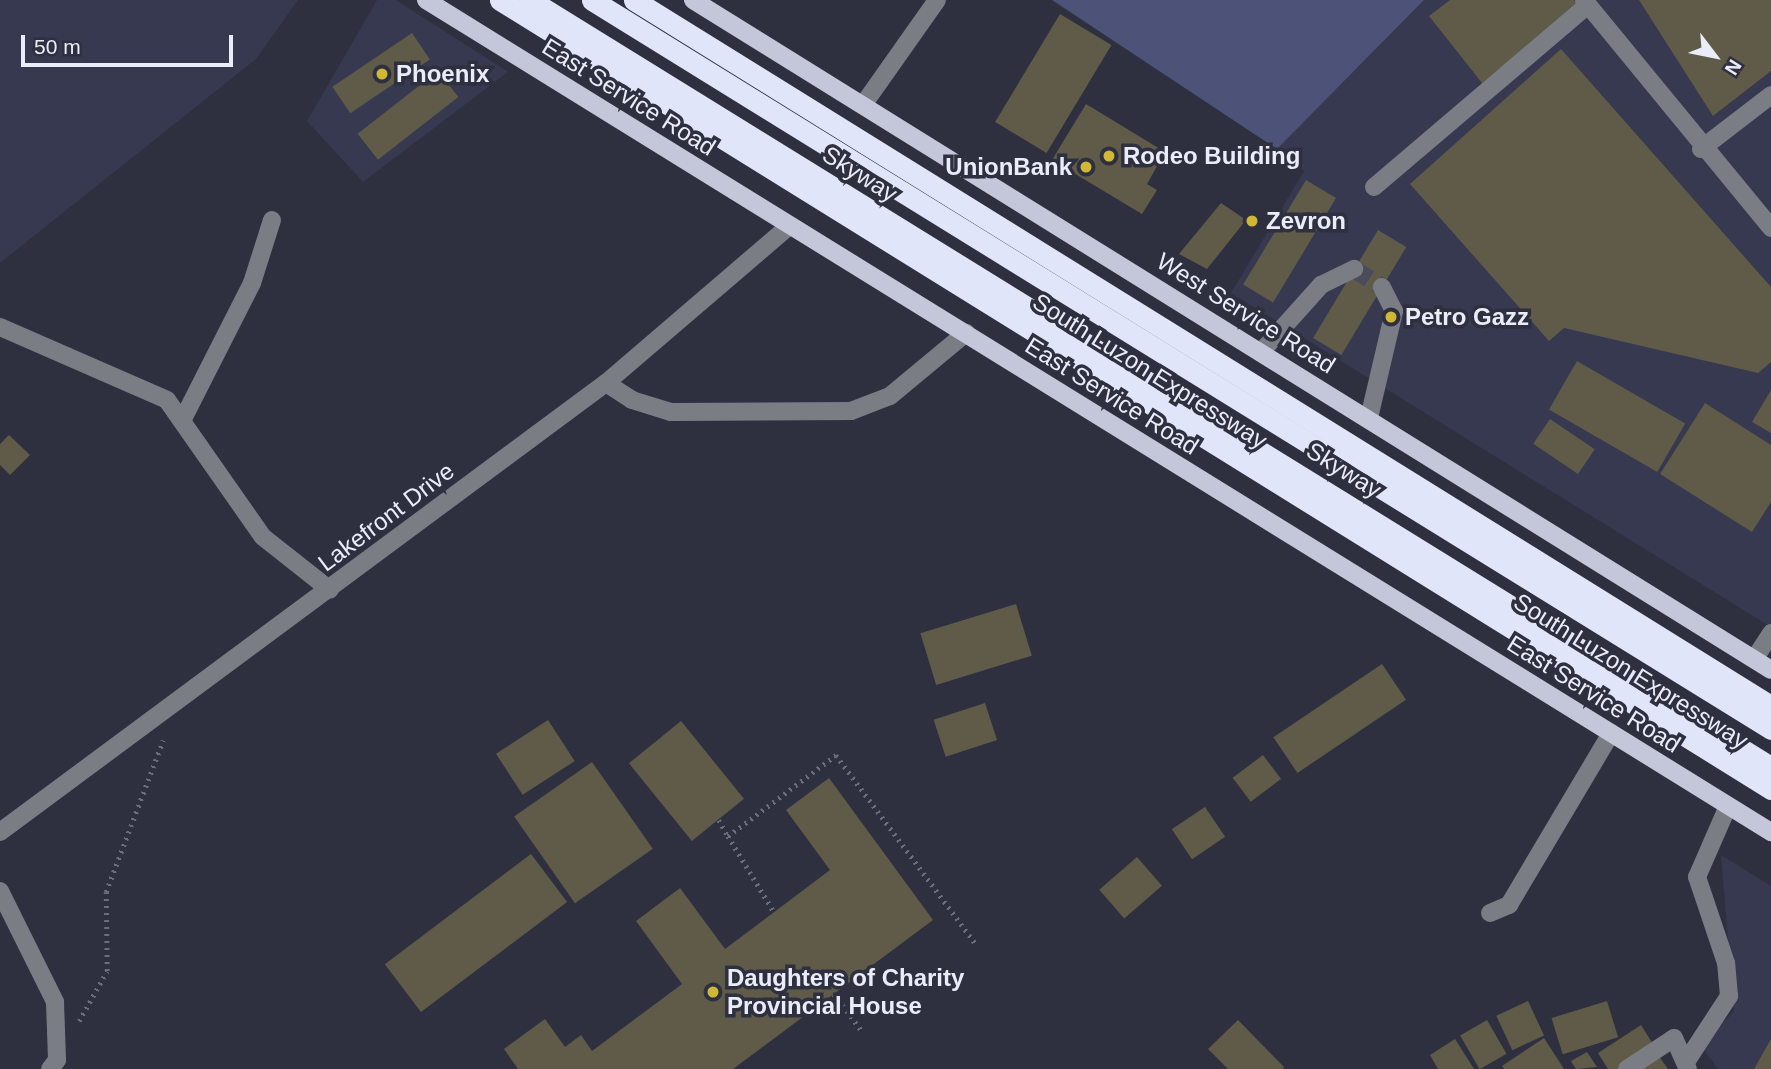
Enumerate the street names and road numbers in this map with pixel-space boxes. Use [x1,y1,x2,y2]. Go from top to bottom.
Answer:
street label: East Service Road [537,32,721,162]
street label: Skyway [817,140,903,208]
street label: West Service Road [1151,246,1341,380]
street label: South Luzon Expressway [1028,287,1272,455]
street label: East Service Road [1020,331,1204,461]
street label: Skyway [1301,436,1387,504]
street label: Lakefront Drive [312,457,460,577]
street label: South Luzon Expressway [1509,587,1753,755]
street label: East Service Road [1502,629,1686,759]

